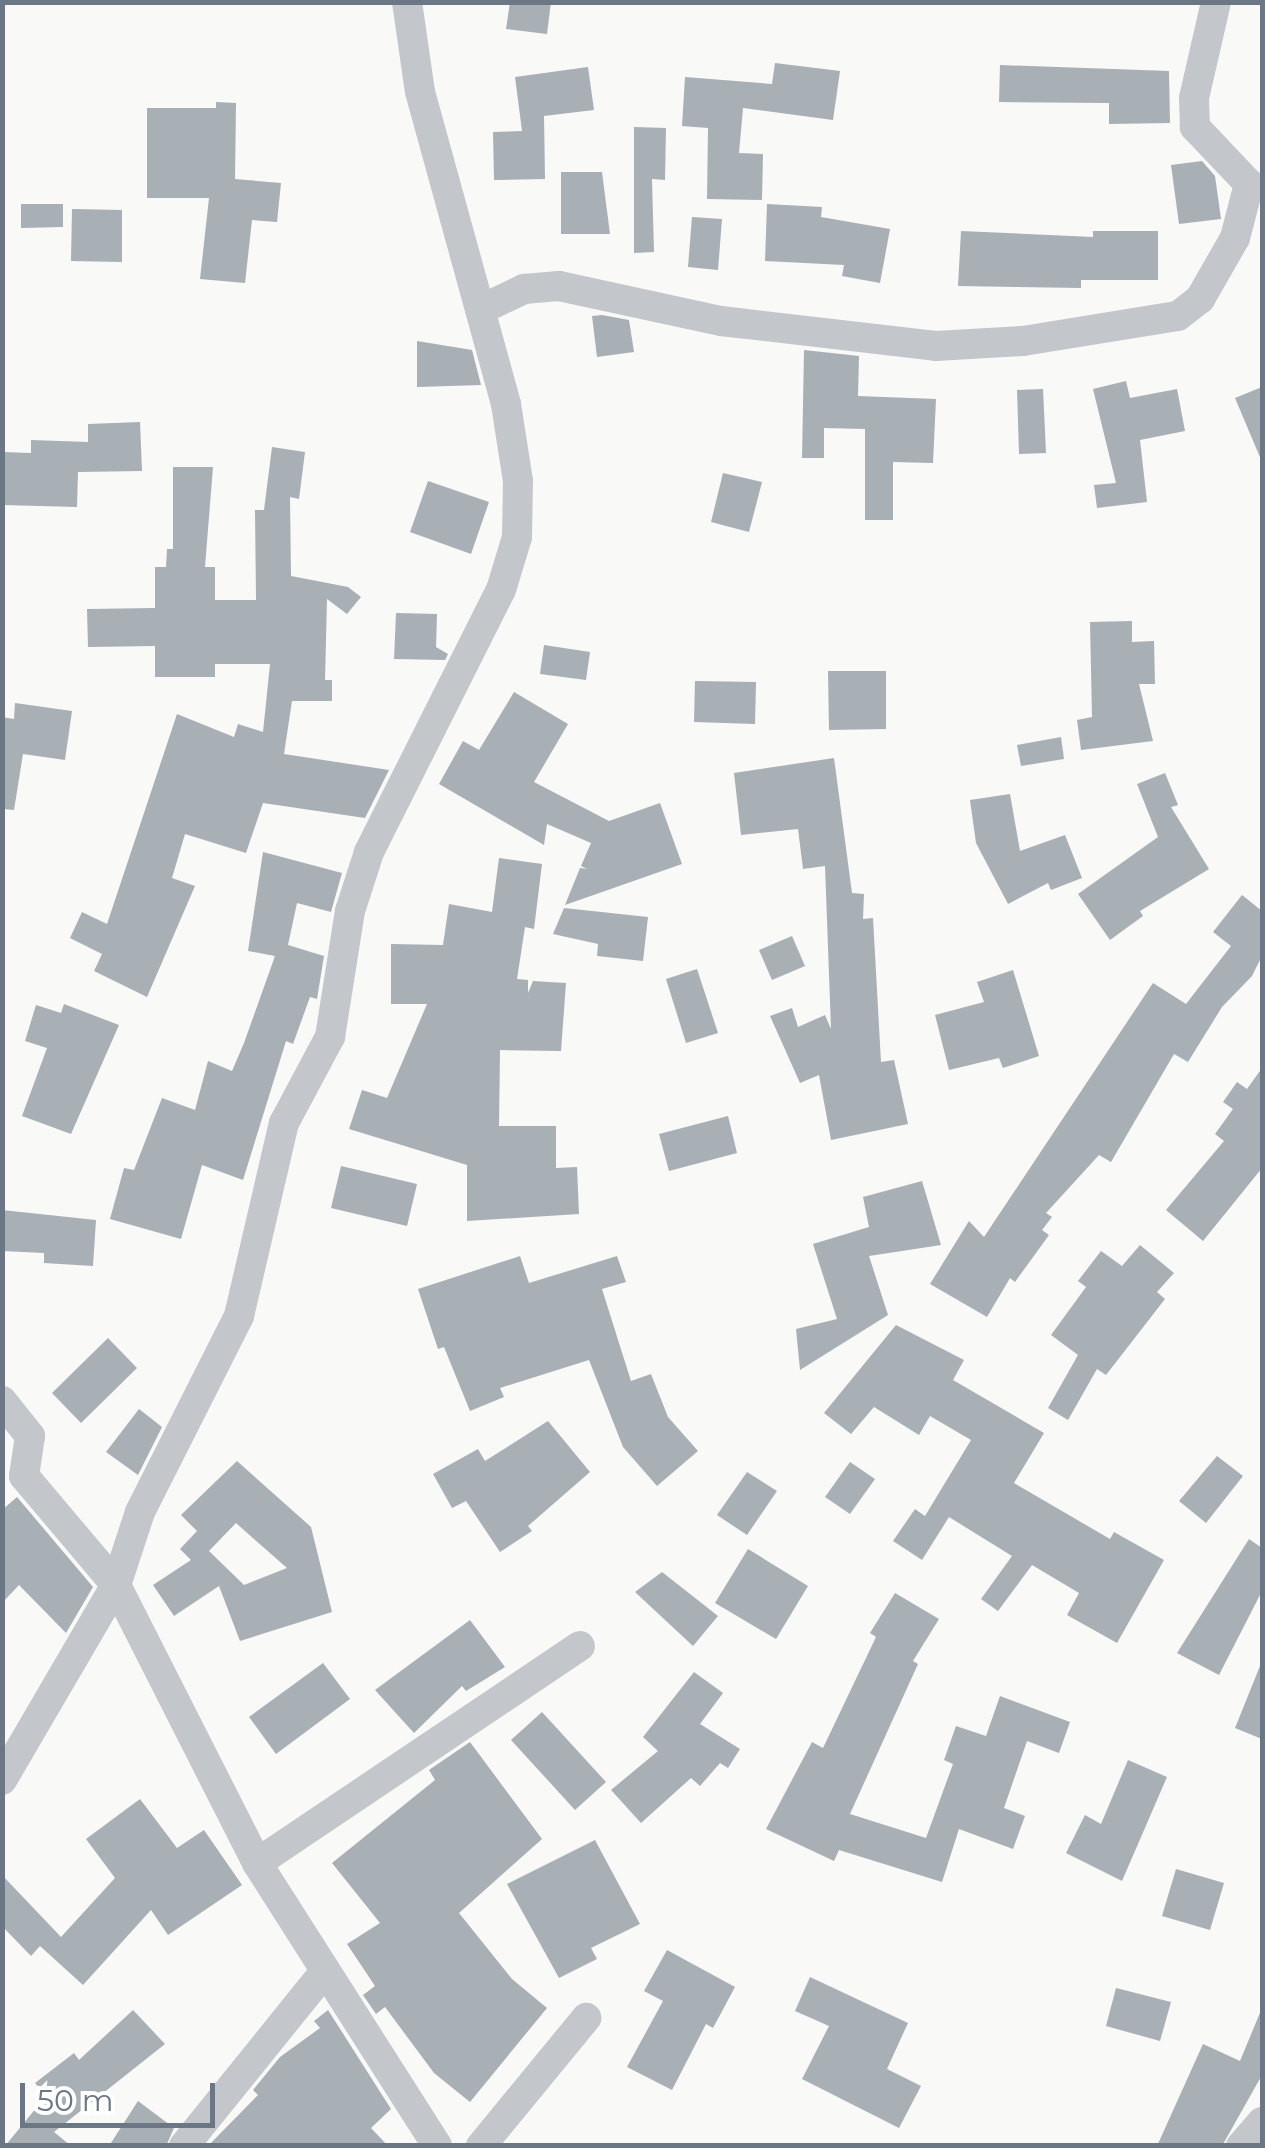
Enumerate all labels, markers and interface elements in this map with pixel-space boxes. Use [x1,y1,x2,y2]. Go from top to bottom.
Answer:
scale bar [25,2063,220,2125]
text: 50 m [37,2082,114,2119]

